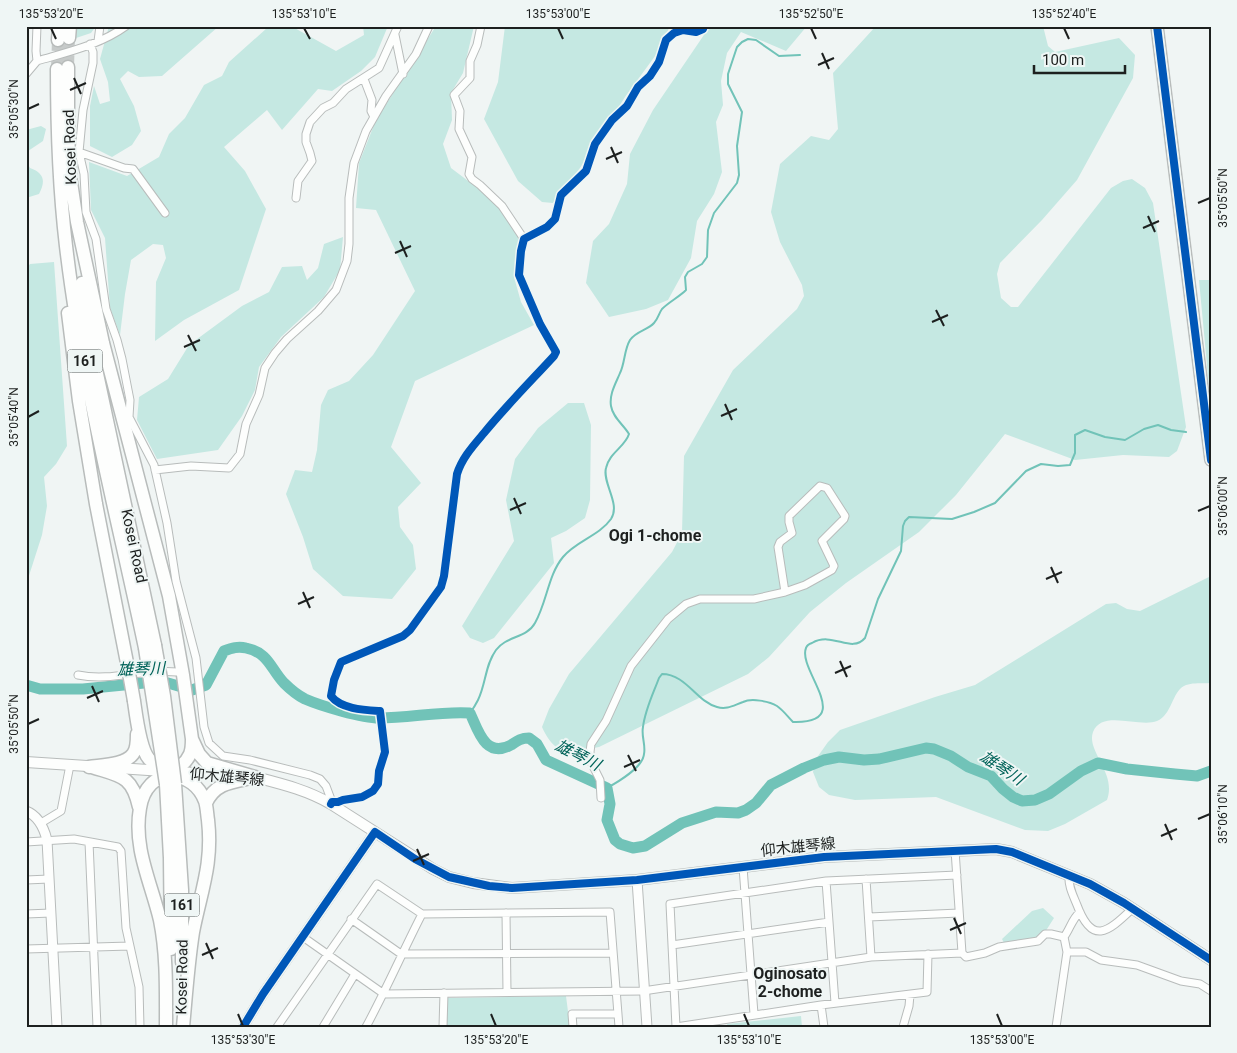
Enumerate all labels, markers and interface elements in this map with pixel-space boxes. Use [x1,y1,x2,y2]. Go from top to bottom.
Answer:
text: 135°53'20"E [19,7,83,21]
text: 135°53'10"E [272,7,336,21]
text: 135°53'00"E [526,7,590,21]
text: 135°52'50"E [779,7,843,21]
text: 135°52'40"E [1032,7,1096,21]
scale bar [1034,42,1126,74]
text: 100 m [1042,51,1084,69]
text: 35°05'30"N [7,79,21,139]
street label: Kosei Road [60,109,80,185]
text: 35°05'50"N [1216,168,1230,228]
road number: 161 [68,350,102,372]
text: 35°05'40"N [7,387,21,447]
text: 35°06'00"N [1216,476,1230,536]
street label: Kosei Road [117,507,151,585]
district label: Ogi 1-chome [609,526,702,545]
water label: 雄琴川 [117,659,167,679]
text: 35°05'50"N [7,694,21,754]
water label: 雄琴川 [552,736,605,775]
water label: 雄琴川 [977,747,1029,790]
street label: 仰木雄琴線 [188,765,265,789]
text: 35°06'10"N [1216,784,1230,844]
street label: 仰木雄琴線 [759,834,836,860]
road number: 161 [164,894,200,916]
street label: Kosei Road [172,939,192,1015]
district label: Oginosato 2-chome [753,964,827,1001]
text: 135°53'30"E [211,1033,275,1047]
text: 135°53'20"E [464,1033,528,1047]
text: 135°53'10"E [717,1033,781,1047]
text: 135°53'00"E [970,1033,1034,1047]

